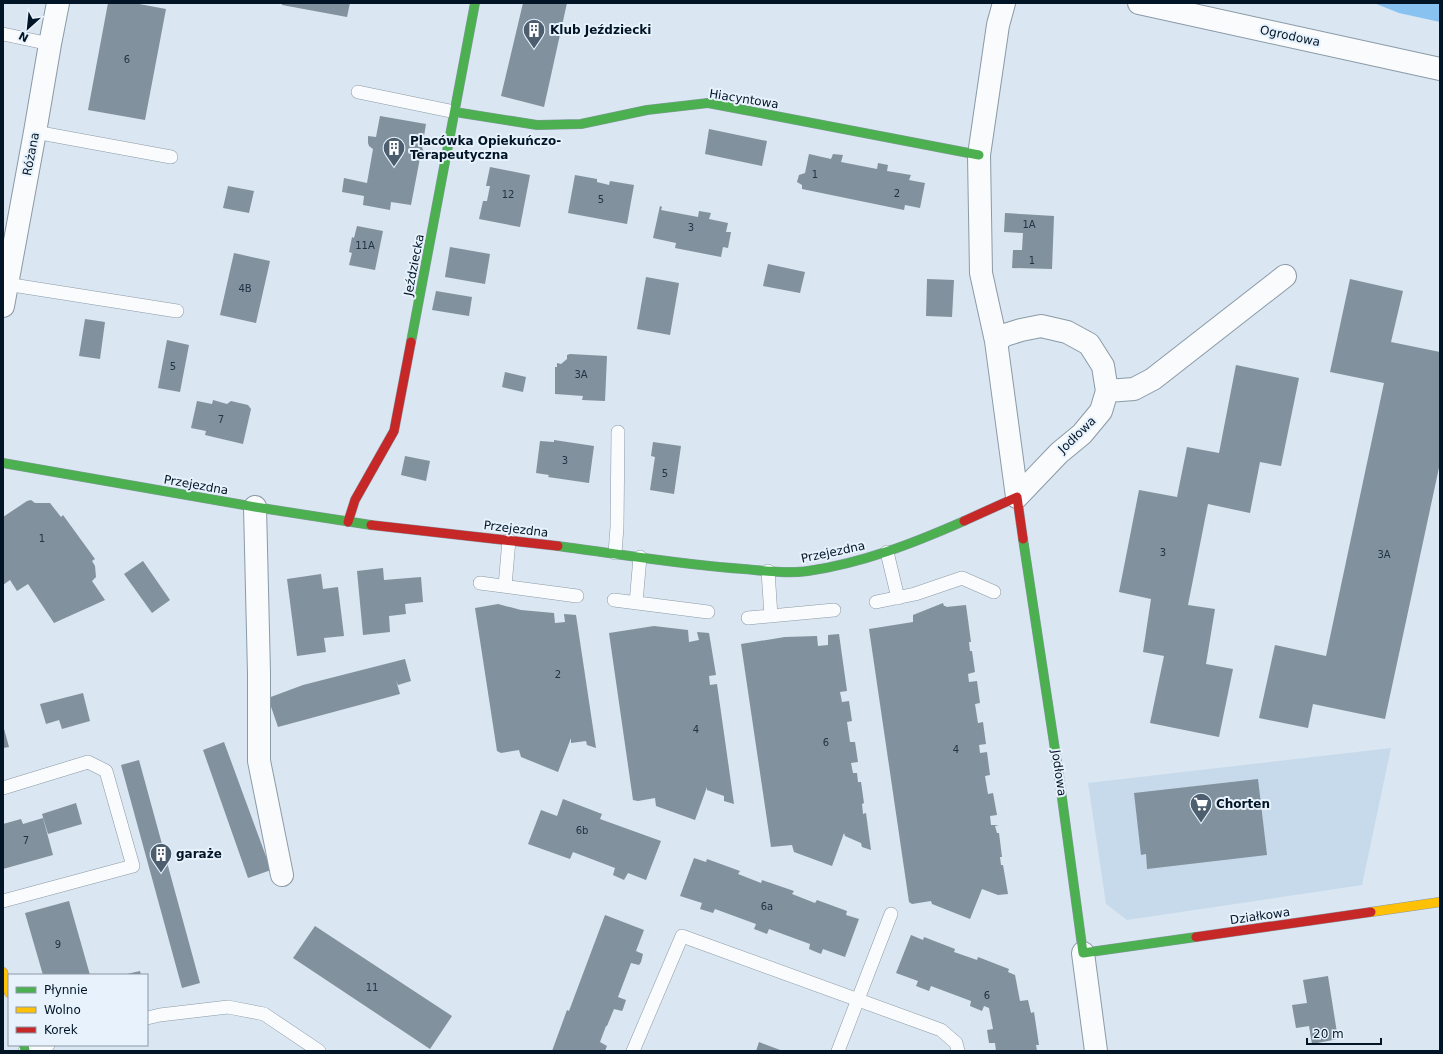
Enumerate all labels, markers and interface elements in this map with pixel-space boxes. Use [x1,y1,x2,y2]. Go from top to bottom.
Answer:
north arrow [8,8,48,48]
building icon: Klub Jeździecki [521,17,547,50]
place label: Klub Jeździecki [550,23,651,37]
street label: Ogrodowa [1259,23,1321,49]
text: N [17,29,31,44]
house number: 6 [124,54,130,65]
street label: Hiacyntowa [708,87,780,111]
street label: Różana [20,131,42,177]
place label: Placówka Opiekuńczo- Terapeutyczna [410,134,561,162]
building icon: Placówka Opiekuńczo- Terapeutyczna [381,135,407,168]
house number: 1 [812,169,818,180]
house number: 2 [894,188,900,199]
house number: 12 [502,189,514,200]
house number: 5 [598,194,604,205]
house number: 1A [1022,219,1036,230]
house number: 3 [688,222,694,233]
street label: Jeździecka [401,233,427,298]
house number: 11A [355,240,375,251]
house number: 1 [1029,255,1035,266]
house number: 4B [238,283,252,294]
house number: 5 [170,361,176,372]
house number: 3A [574,369,588,380]
house number: 7 [218,414,224,425]
street label: Jodłowa [1055,414,1099,457]
house number: 3 [562,455,568,466]
house number: 5 [662,468,668,479]
street label: Przejezdna [163,472,229,498]
street label: Przejezdna [483,518,549,540]
house number: 1 [39,533,45,544]
street label: Przejezdna [800,538,866,566]
house number: 3 [1160,547,1166,558]
house number: 3A [1377,549,1391,560]
house number: 2 [555,669,561,680]
house number: 4 [693,724,699,735]
house number: 6 [823,737,829,748]
house number: 4 [953,744,959,755]
street label: Jodłowa [1049,748,1069,797]
supermarket icon: Chorten [1188,791,1214,824]
place label: Chorten [1216,797,1270,811]
house number: 6b [576,825,588,836]
house number: 7 [23,835,29,846]
building icon: garaże [148,841,174,874]
place label: garaże [176,847,222,861]
house number: 6a [761,901,773,912]
street label: Działkowa [1229,905,1291,927]
house number: 9 [55,939,61,950]
legend [8,974,148,1046]
house number: 11 [366,982,378,993]
text: Płynnie [44,983,88,997]
house number: 6 [984,990,990,1001]
text: Wolno [44,1003,81,1017]
scale bar [1307,1020,1381,1046]
text: Korek [44,1023,78,1037]
text: 20 m [1313,1027,1344,1041]

